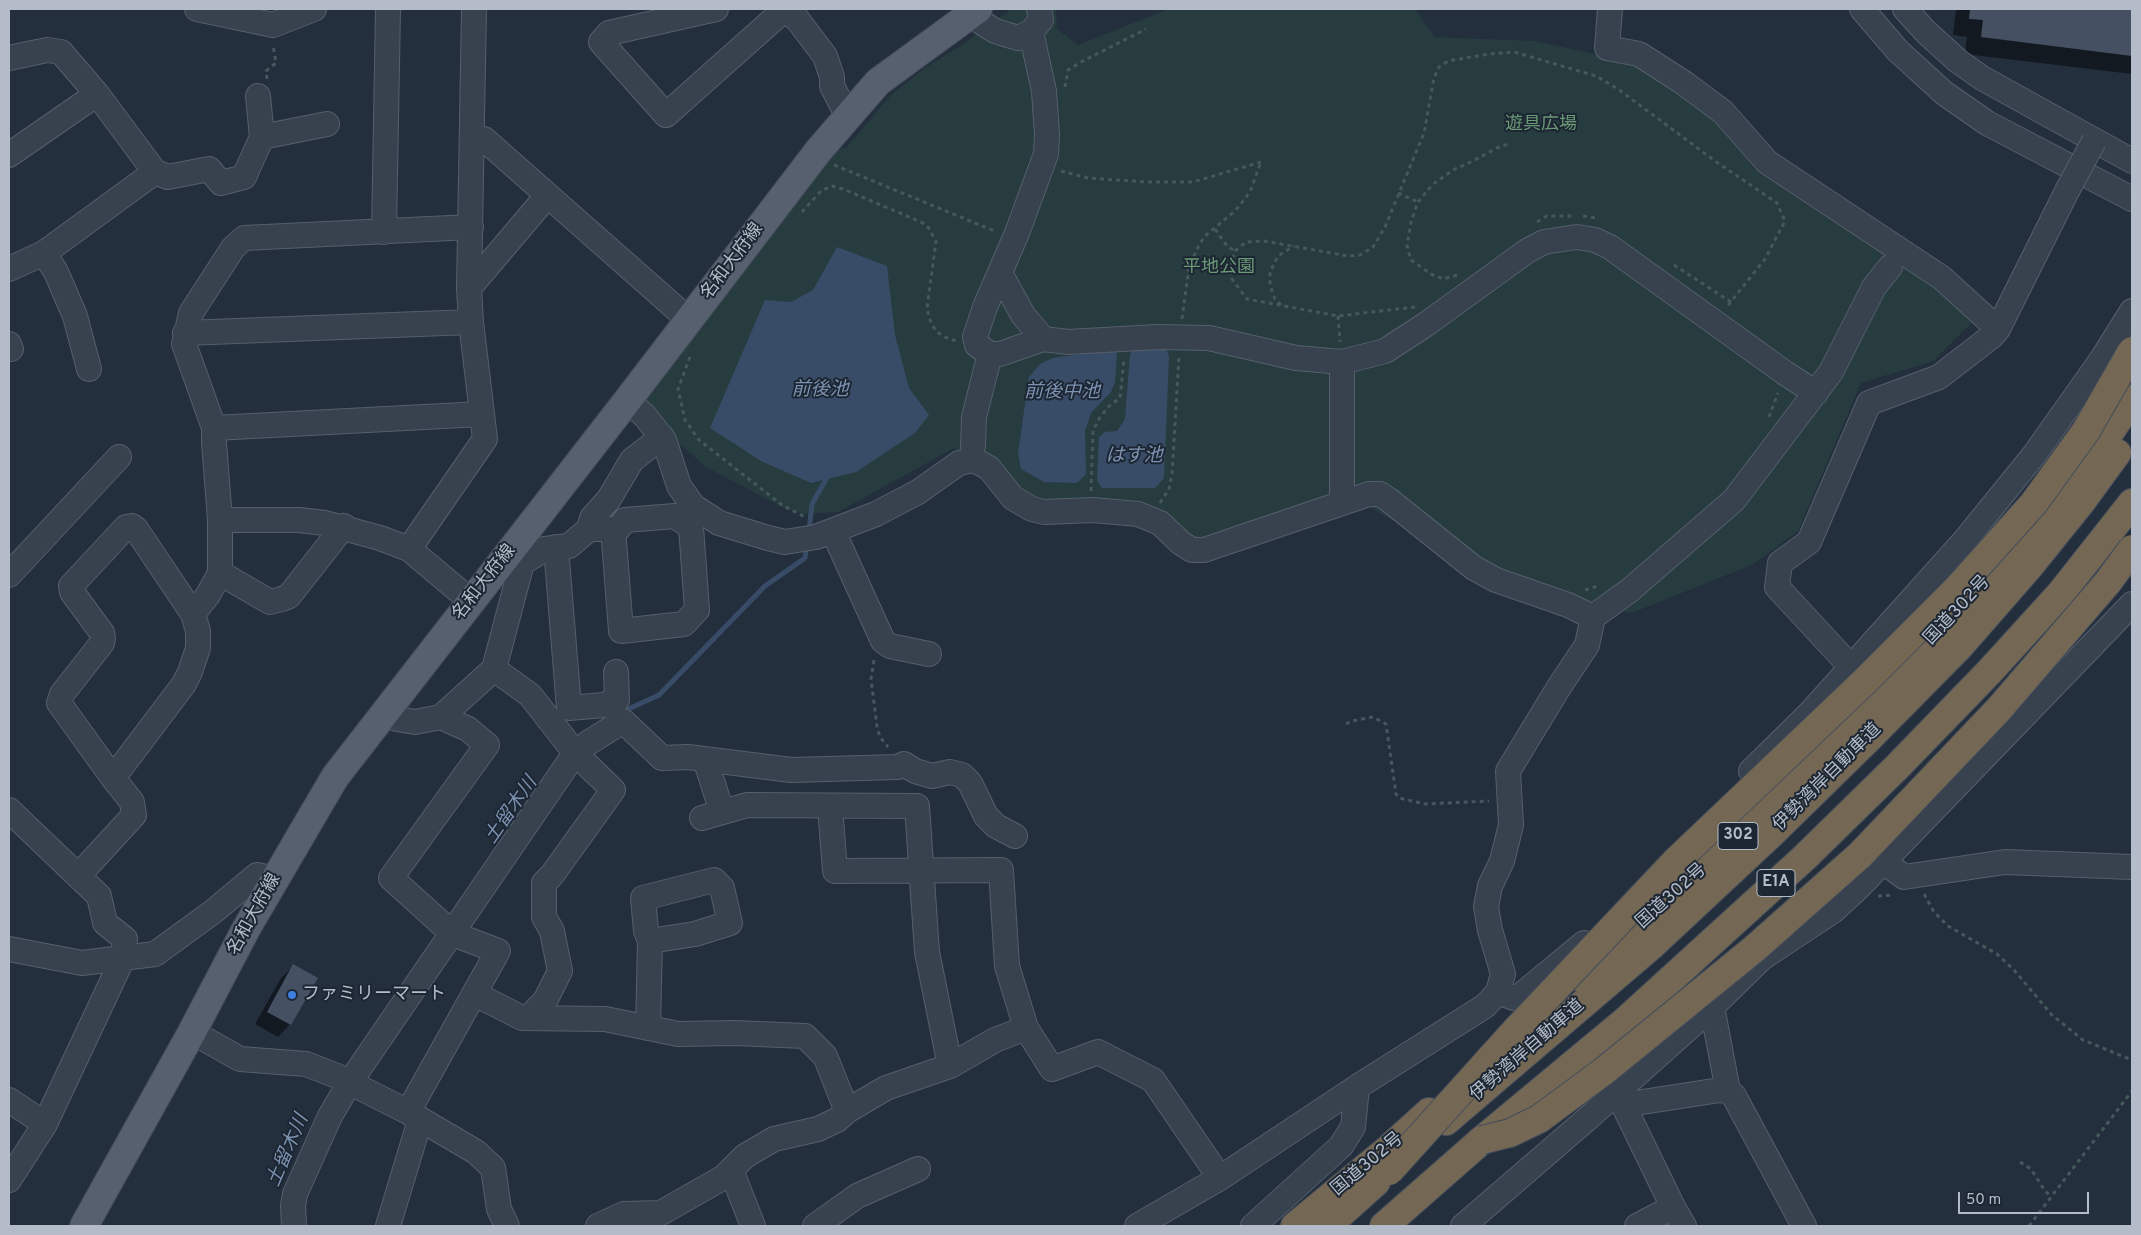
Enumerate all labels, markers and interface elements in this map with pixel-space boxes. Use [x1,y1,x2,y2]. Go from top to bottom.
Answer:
park label: 遊具広場 [1505,114,1577,136]
street label: 名和大府線 [697,220,769,304]
park label: 平地公園 [1183,257,1255,279]
water label: 前後池 [792,380,848,402]
water label: 前後中池 [1024,382,1100,404]
water label: はす池 [1106,446,1162,468]
street label: 名和大府線 [449,541,521,625]
street label: 国道302号 [1920,572,1996,650]
street label: 伊勢湾岸自動車道 [1769,719,1887,837]
water label: 土留木川 [481,773,543,849]
road number: 302 [1718,822,1758,849]
street label: 国道302号 [1632,860,1712,934]
street label: 名和大府線 [224,870,286,960]
road number: E1A [1757,870,1795,896]
place label: ファミリーマート [302,984,446,1006]
marker: ファミリーマート [286,989,298,1001]
street label: 伊勢湾岸自動車道 [1467,996,1589,1106]
water label: 土留木川 [264,1112,314,1190]
street label: 国道302号 [1328,1129,1408,1201]
scale bar [1961,1182,2092,1214]
text: 50 m [1966,1191,2001,1210]

